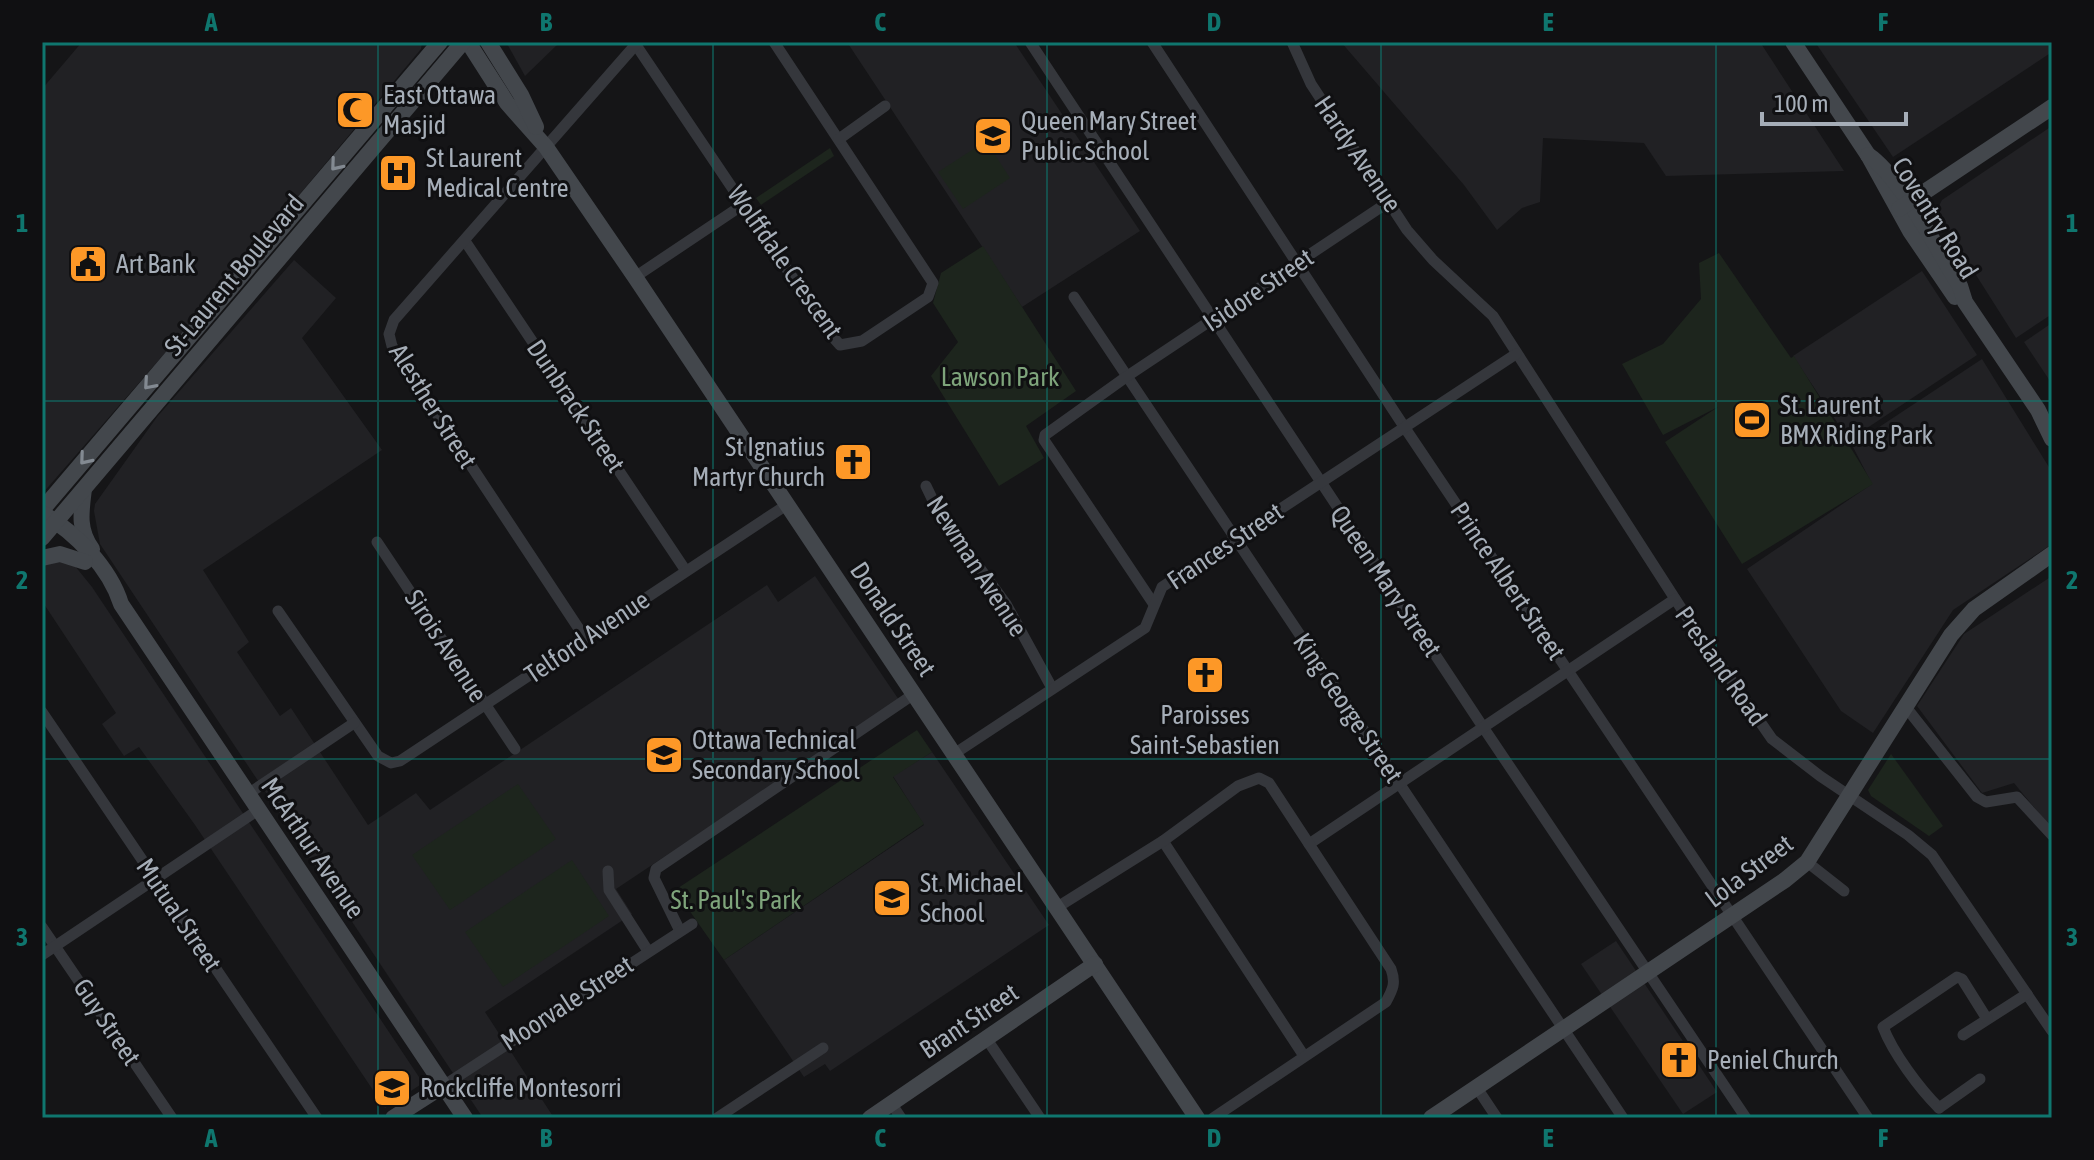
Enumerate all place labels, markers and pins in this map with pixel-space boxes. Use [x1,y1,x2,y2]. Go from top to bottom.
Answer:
place label: East Ottawa Masjid [383,80,496,140]
mosque icon: East Ottawa Masjid [334,89,376,131]
place label: Queen Mary Street Public School [1021,106,1197,166]
school or university icon: Queen Mary Street Public School [972,115,1014,157]
place label: St Laurent Medical Centre [426,143,569,203]
hospital icon: St Laurent Medical Centre [377,152,419,194]
public building icon: Art Bank [67,243,109,285]
place label: Art Bank [116,249,196,279]
place label: St. Laurent BMX Riding Park [1780,390,1933,450]
sports icon: St. Laurent BMX Riding Park [1731,399,1773,441]
place label: St Ignatius Martyr Church [692,432,825,492]
church icon: St Ignatius Martyr Church [832,441,874,483]
church icon: Paroisses Saint-Sebastien [1184,654,1226,696]
place label: Paroisses Saint-Sebastien [1130,700,1280,760]
place label: Ottawa Technical Secondary School [692,725,860,785]
school or university icon: Ottawa Technical Secondary School [643,734,685,776]
place label: St. Michael School [920,868,1023,928]
school or university icon: St. Michael School [871,877,913,919]
church icon: Peniel Church [1658,1039,1700,1081]
place label: Peniel Church [1707,1045,1839,1075]
school or university icon: Rockcliffe Montesorri [371,1067,413,1109]
place label: Rockcliffe Montesorri [420,1073,622,1103]

